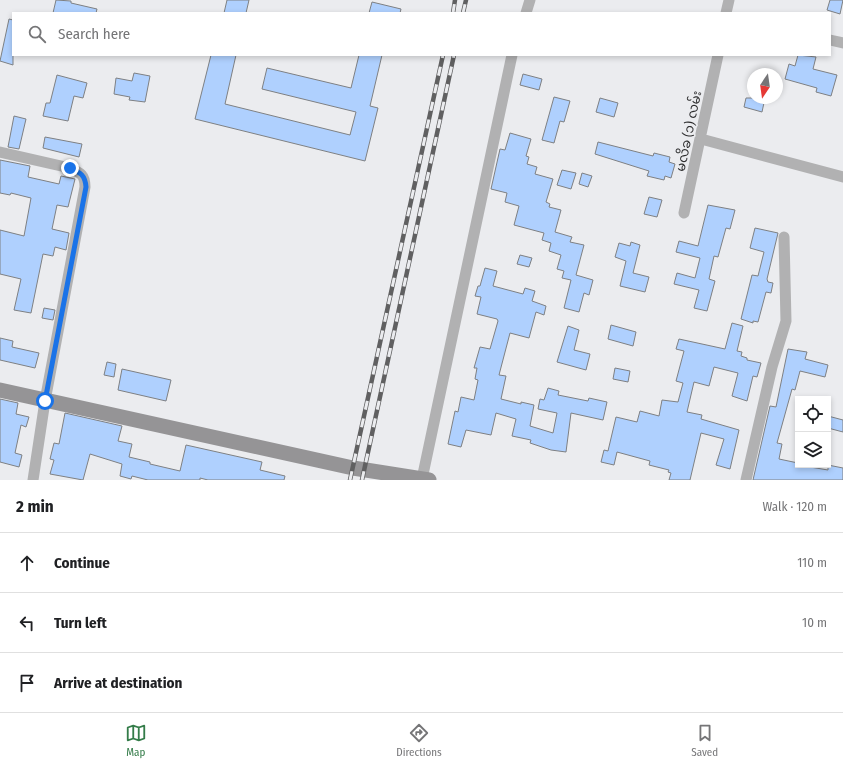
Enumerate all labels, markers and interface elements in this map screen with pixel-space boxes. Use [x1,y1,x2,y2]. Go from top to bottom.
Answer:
search box [12,12,831,56]
icon: search [26,23,48,45]
text: Search here [58,25,130,43]
north arrow [747,68,783,104]
street label: မလိခ (၁) လမ်း [672,89,704,173]
route end [61,159,79,177]
route start [36,392,54,410]
map controls [795,396,831,468]
button: locate [795,396,831,432]
button: layers [795,432,831,468]
text: 2 min [16,496,54,517]
text: Walk · 120 m [762,499,827,514]
icon: ahead [16,552,38,574]
text: Continue [54,554,110,572]
text: 110 m [797,555,827,570]
icon: left [16,612,38,634]
text: Turn left [54,614,107,632]
text: 10 m [802,615,827,630]
icon: arrive [16,672,38,694]
text: Arrive at destination [54,674,182,692]
tab: Map [125,722,147,759]
tab: Directions [396,722,442,759]
tab: Saved [691,722,718,759]

